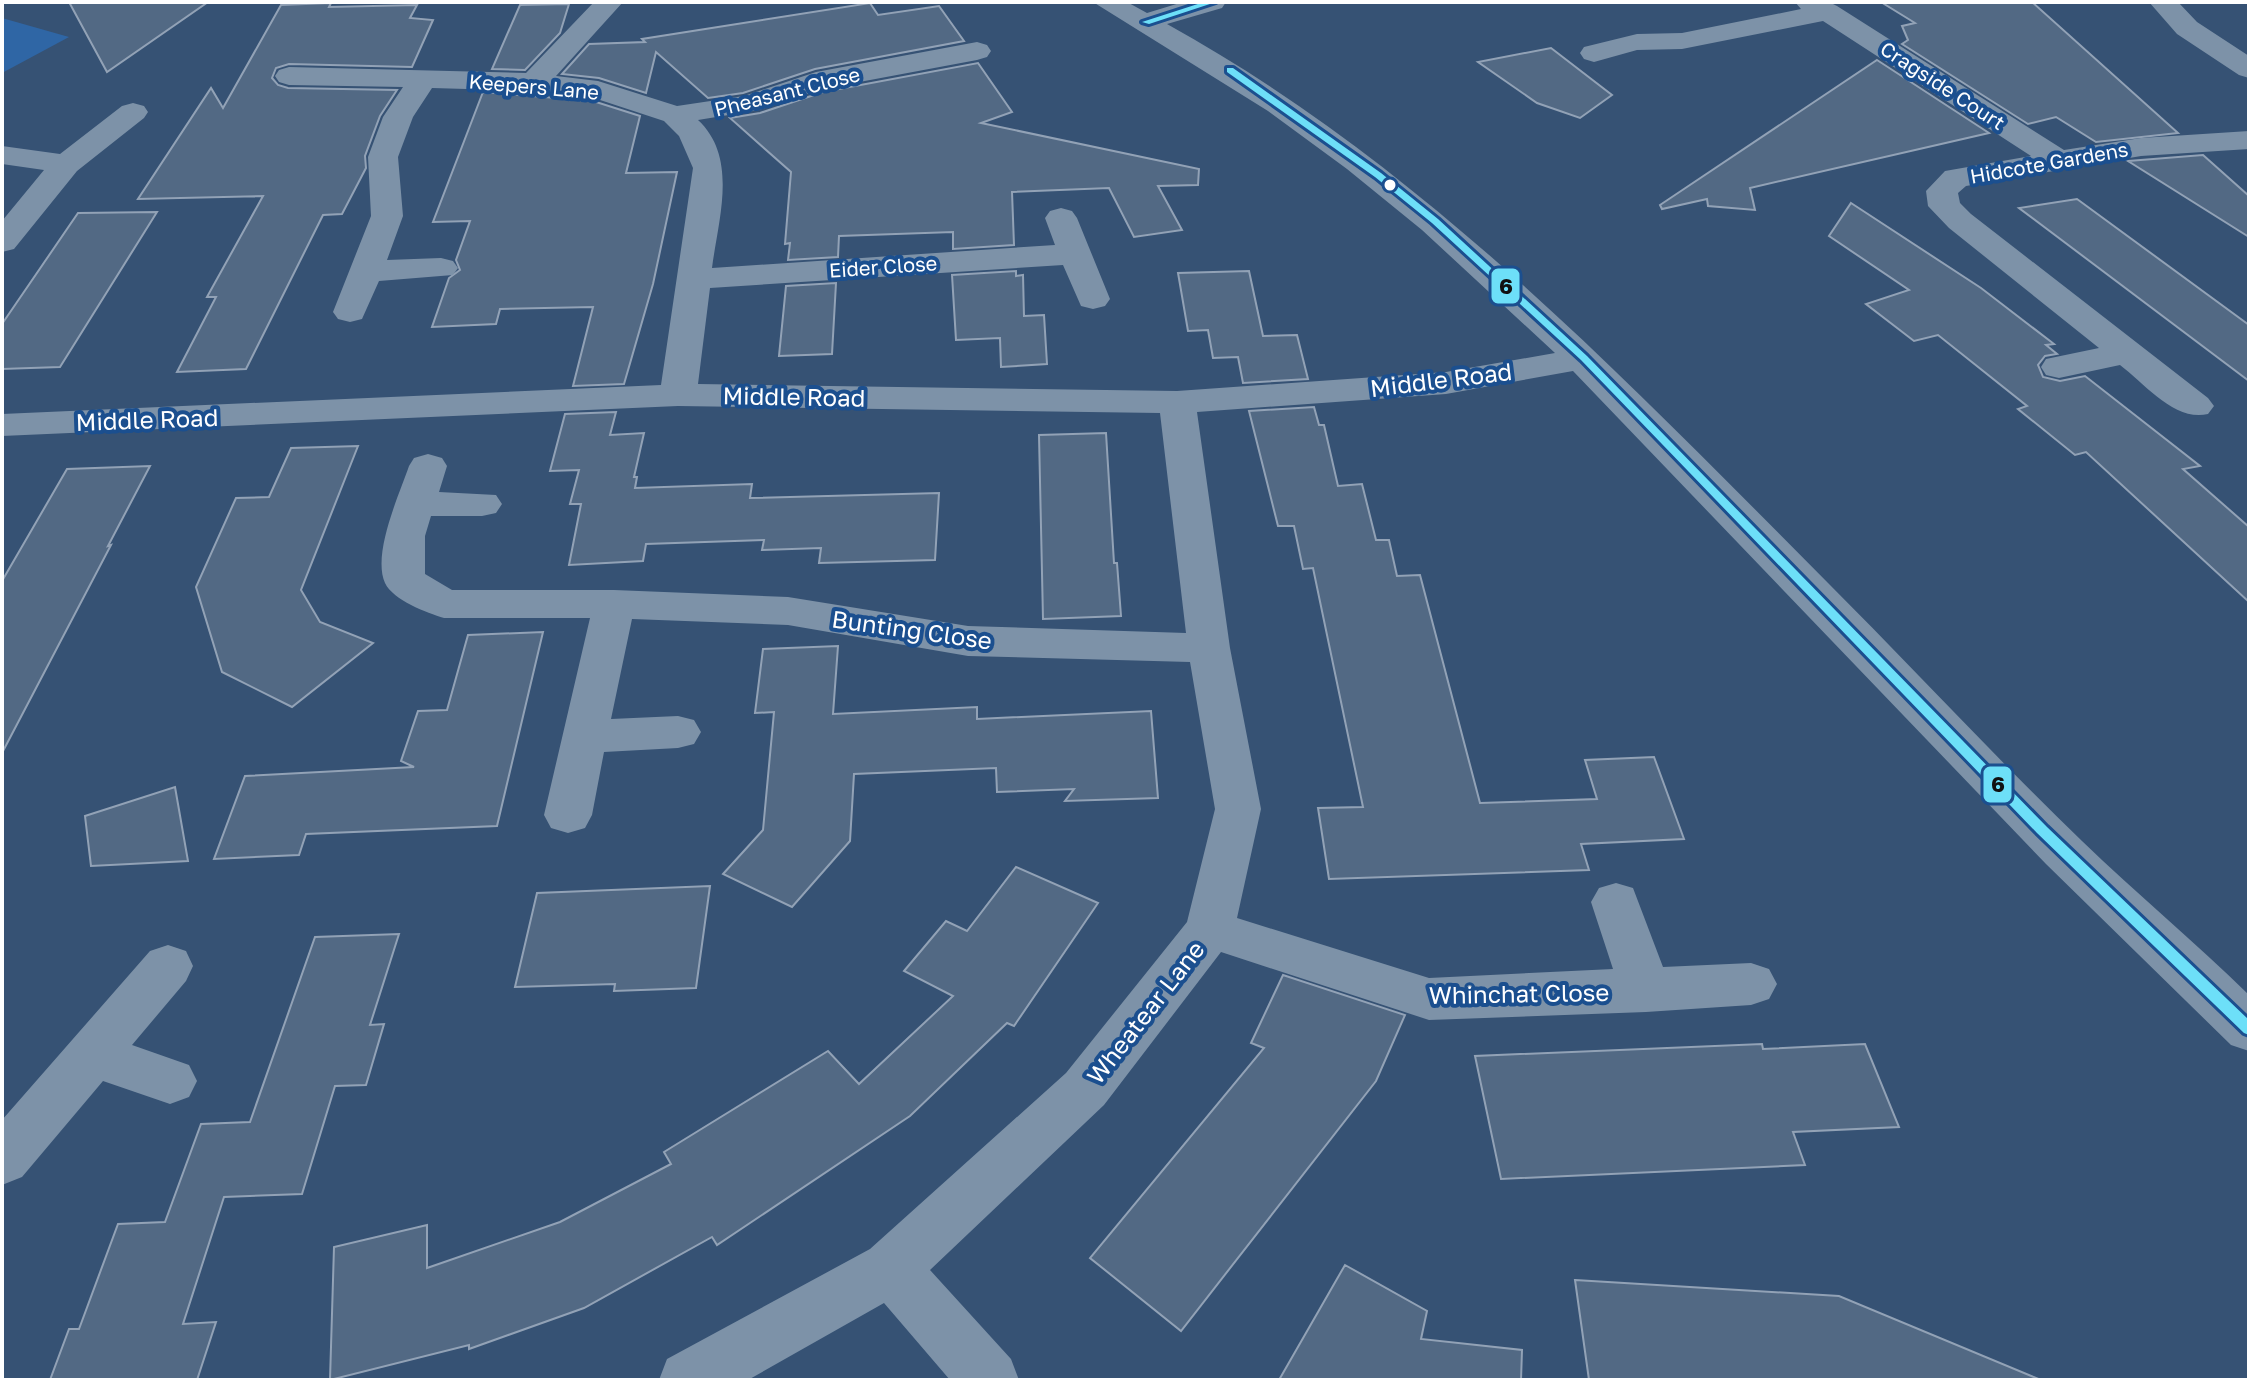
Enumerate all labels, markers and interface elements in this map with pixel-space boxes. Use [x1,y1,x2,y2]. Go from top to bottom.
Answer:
street label: Cragside Court [1876,36,2010,134]
street label: Pheasant Close [712,61,862,121]
street label: Keepers Lane [468,68,600,104]
street label: Hidcote Gardens [1968,136,2130,188]
unlabelled marker [1382,177,1398,193]
street label: Eider Close [828,250,938,282]
line badge: 6 [1490,267,1521,305]
text: 6 [1499,272,1513,299]
street label: Middle Road [1368,356,1514,402]
street label: Middle Road [722,380,866,412]
street label: Middle Road [75,402,219,436]
street label: Bunting Close [830,603,994,655]
line badge: 6 [1982,765,2013,804]
text: 6 [1991,770,2005,797]
street label: Wheatear Lane [1080,935,1210,1089]
street label: Whinchat Close [1428,977,1610,1009]

